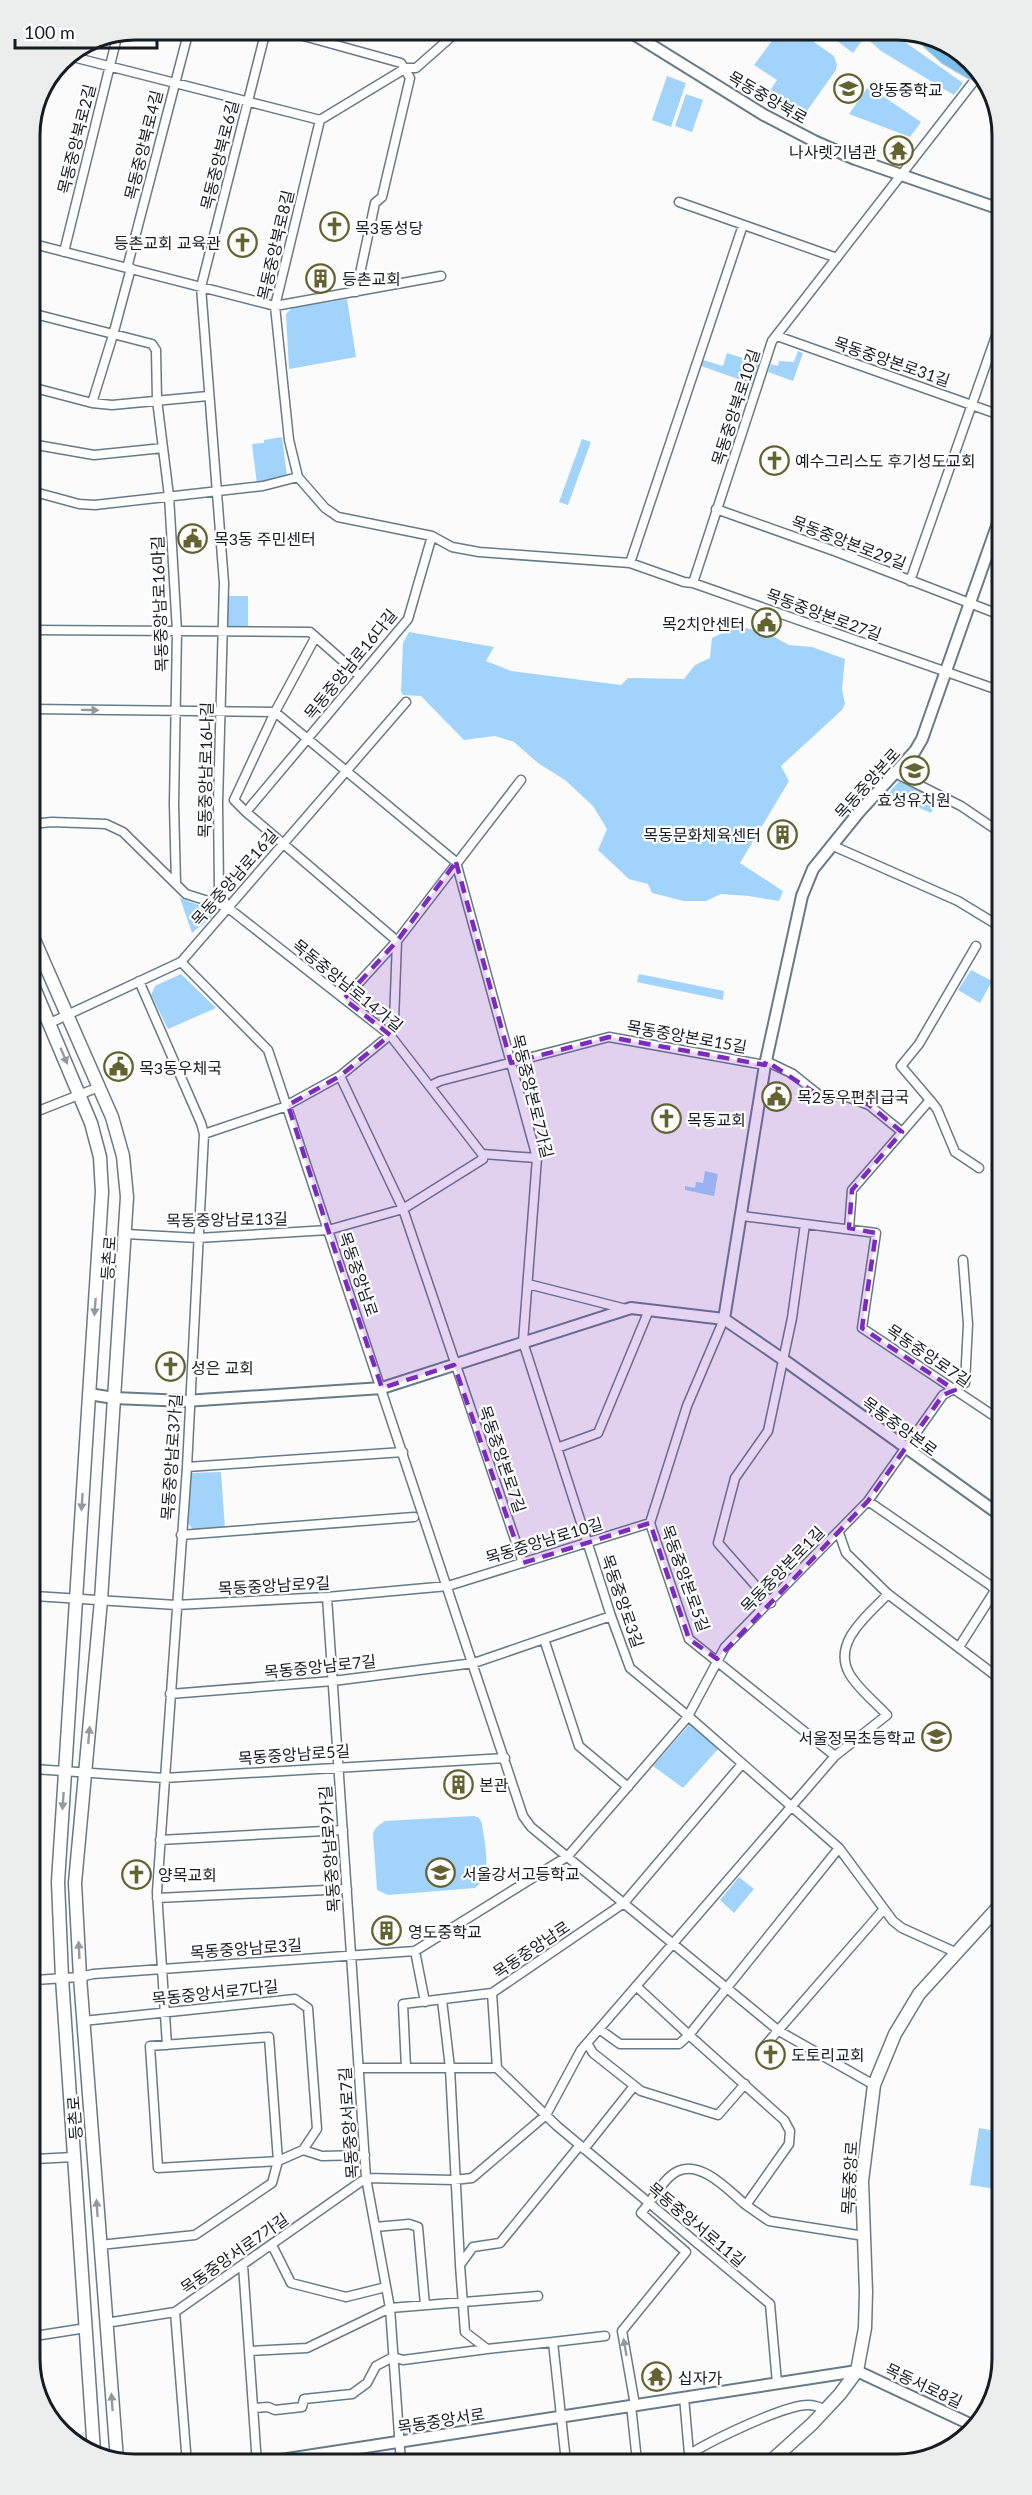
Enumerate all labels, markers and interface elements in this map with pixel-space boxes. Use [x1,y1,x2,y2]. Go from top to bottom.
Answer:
scale bar [15,12,158,50]
text: 100 m [24,21,75,43]
street label: 목동중앙북로 [725,67,811,127]
school or university icon: 양동중학교 [832,73,864,105]
place label: 양동중학교 [869,80,943,99]
street label: 목동중앙북로2길 [53,82,99,196]
street label: 목동중앙북로4길 [120,88,166,202]
street label: 목동중앙북로6길 [196,98,242,212]
temple icon: 나사렛기념관 [882,135,914,167]
place label: 나사렛기념관 [789,142,877,161]
street label: 목동중앙북로8길 [253,188,297,302]
church icon: 목3동성당 [318,211,350,243]
place label: 목3동성당 [355,218,423,237]
church icon: 등촌교회 교육관 [226,226,258,258]
place label: 등촌교회 교육관 [114,233,221,252]
building icon: 등촌교회 [305,262,337,294]
place label: 등촌교회 [342,269,401,288]
street label: 목동중앙본로31길 [831,332,953,390]
street label: 목동중앙북로10길 [707,346,763,468]
church icon: 예수그리스도 후기성도교회 [758,444,790,476]
place label: 예수그리스도 후기성도교회 [795,451,976,470]
street label: 목동중앙본로29길 [789,511,909,573]
public building icon: 목3동 주민센터 [177,522,209,554]
place label: 목3동 주민센터 [214,529,316,548]
street label: 목동중앙남로16마길 [147,536,171,672]
street label: 목동중앙본로27길 [764,584,884,644]
street label: 목동중앙남로16다길 [300,605,400,723]
public building icon: 목2치안센터 [750,607,782,639]
place label: 목2치안센터 [662,614,745,633]
street label: 목동중앙남로16나길 [194,702,216,838]
one-way arrow [81,705,100,714]
street label: 목동중앙본로 [830,744,904,822]
school or university icon: 효성유치원 [898,755,930,787]
place label: 효성유치원 [877,790,951,809]
building icon: 목동문화체육센터 [766,818,798,850]
street label: 목동중앙남로16길 [187,825,281,929]
place label: 목동문화체육센터 [643,825,761,844]
street label: 목동중앙남로14가길 [289,935,407,1035]
street label: 목동중앙본로15길 [625,1016,749,1056]
street label: 목동중앙본로7가길 [508,1032,558,1160]
one-way arrow [60,1047,69,1065]
public building icon: 목3동우체국 [102,1051,134,1083]
place label: 목3동우체국 [139,1058,222,1077]
public building icon: 목2동우편취급국 [760,1080,792,1112]
place label: 목2동우편취급국 [797,1087,909,1106]
church icon: 목동교회 [650,1103,682,1135]
place label: 목동교회 [687,1110,746,1129]
street label: 목동중앙남로13길 [166,1208,288,1230]
street label: 목동중앙남로 [336,1229,382,1319]
street label: 등촌로 [97,1235,119,1281]
one-way arrow [90,1298,99,1317]
street label: 목동중앙로7길 [883,1320,975,1390]
church icon: 성은 교회 [154,1351,186,1383]
place label: 성은 교회 [191,1358,254,1377]
street label: 목동중앙본로 [859,1392,942,1460]
street label: 목동중앙남로3가길 [157,1393,185,1521]
street label: 목동중앙본로7길 [476,1403,530,1515]
one-way arrow [78,1492,87,1511]
street label: 목동중앙남로10길 [483,1513,605,1567]
street label: 목동중앙본로5길 [658,1522,714,1634]
street label: 목동중앙본로1길 [736,1522,828,1616]
street label: 목동중앙로3길 [598,1552,648,1650]
street label: 목동중앙남로9길 [217,1573,331,1597]
street label: 목동중앙남로7길 [263,1651,377,1681]
school or university icon: 서울정목초등학교 [921,1721,953,1753]
one-way arrow [84,1725,94,1744]
place label: 서울정목초등학교 [798,1728,916,1747]
street label: 목동중앙남로5길 [237,1741,351,1767]
building icon: 본관 [442,1768,474,1800]
place label: 본관 [479,1775,509,1794]
street label: 목동중앙남로9가길 [315,1785,343,1913]
one-way arrow [59,1792,68,1811]
school or university icon: 서울강서고등학교 [425,1857,457,1889]
church icon: 양목교회 [121,1858,153,1890]
place label: 서울강서고등학교 [462,1864,580,1883]
place label: 양목교회 [158,1865,217,1884]
building icon: 영도중학교 [371,1915,403,1947]
street label: 목동중앙남로 [489,1916,573,1982]
place label: 영도중학교 [408,1922,482,1941]
street label: 목동중앙남로3길 [189,1935,303,1961]
one-way arrow [74,1941,83,1960]
street label: 목동중앙서로7다길 [151,1976,279,2008]
church icon: 도토리교회 [754,2038,786,2070]
place label: 도토리교회 [791,2045,865,2064]
street label: 목동중앙서로7길 [335,2066,361,2180]
street label: 등촌로 [63,2095,85,2141]
street label: 목동중앙로 [838,2140,860,2215]
street label: 목동중앙서로11길 [644,2178,750,2270]
one-way arrow [93,2198,102,2217]
street label: 목동중앙서로7가길 [177,2209,291,2297]
one-way arrow [620,2337,629,2356]
street label: 목동서로8길 [882,2359,966,2411]
temple icon: 십자가 [641,2361,673,2393]
place label: 십자가 [678,2368,722,2387]
one-way arrow [108,2393,117,2412]
street label: 목동중앙서로 [396,2404,486,2436]

